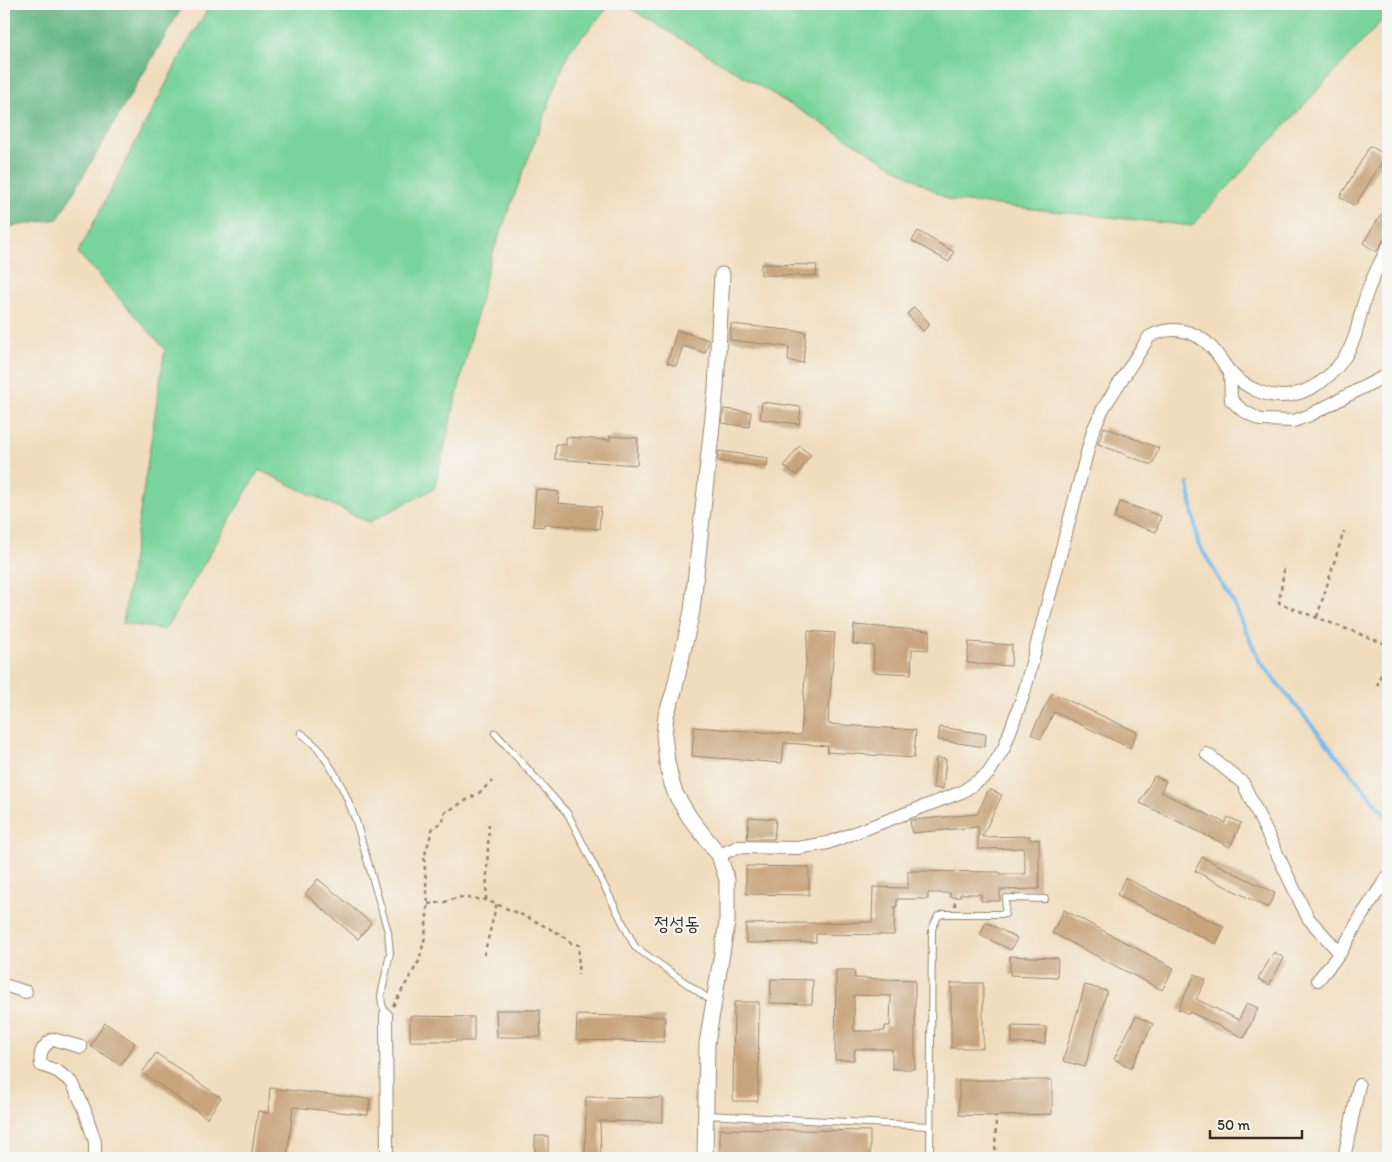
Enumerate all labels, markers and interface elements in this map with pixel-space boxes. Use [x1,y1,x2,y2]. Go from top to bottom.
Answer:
district label: 정성동 [654,912,700,935]
scale bar [1210,1107,1302,1139]
text: 50 m [1217,1116,1250,1134]

